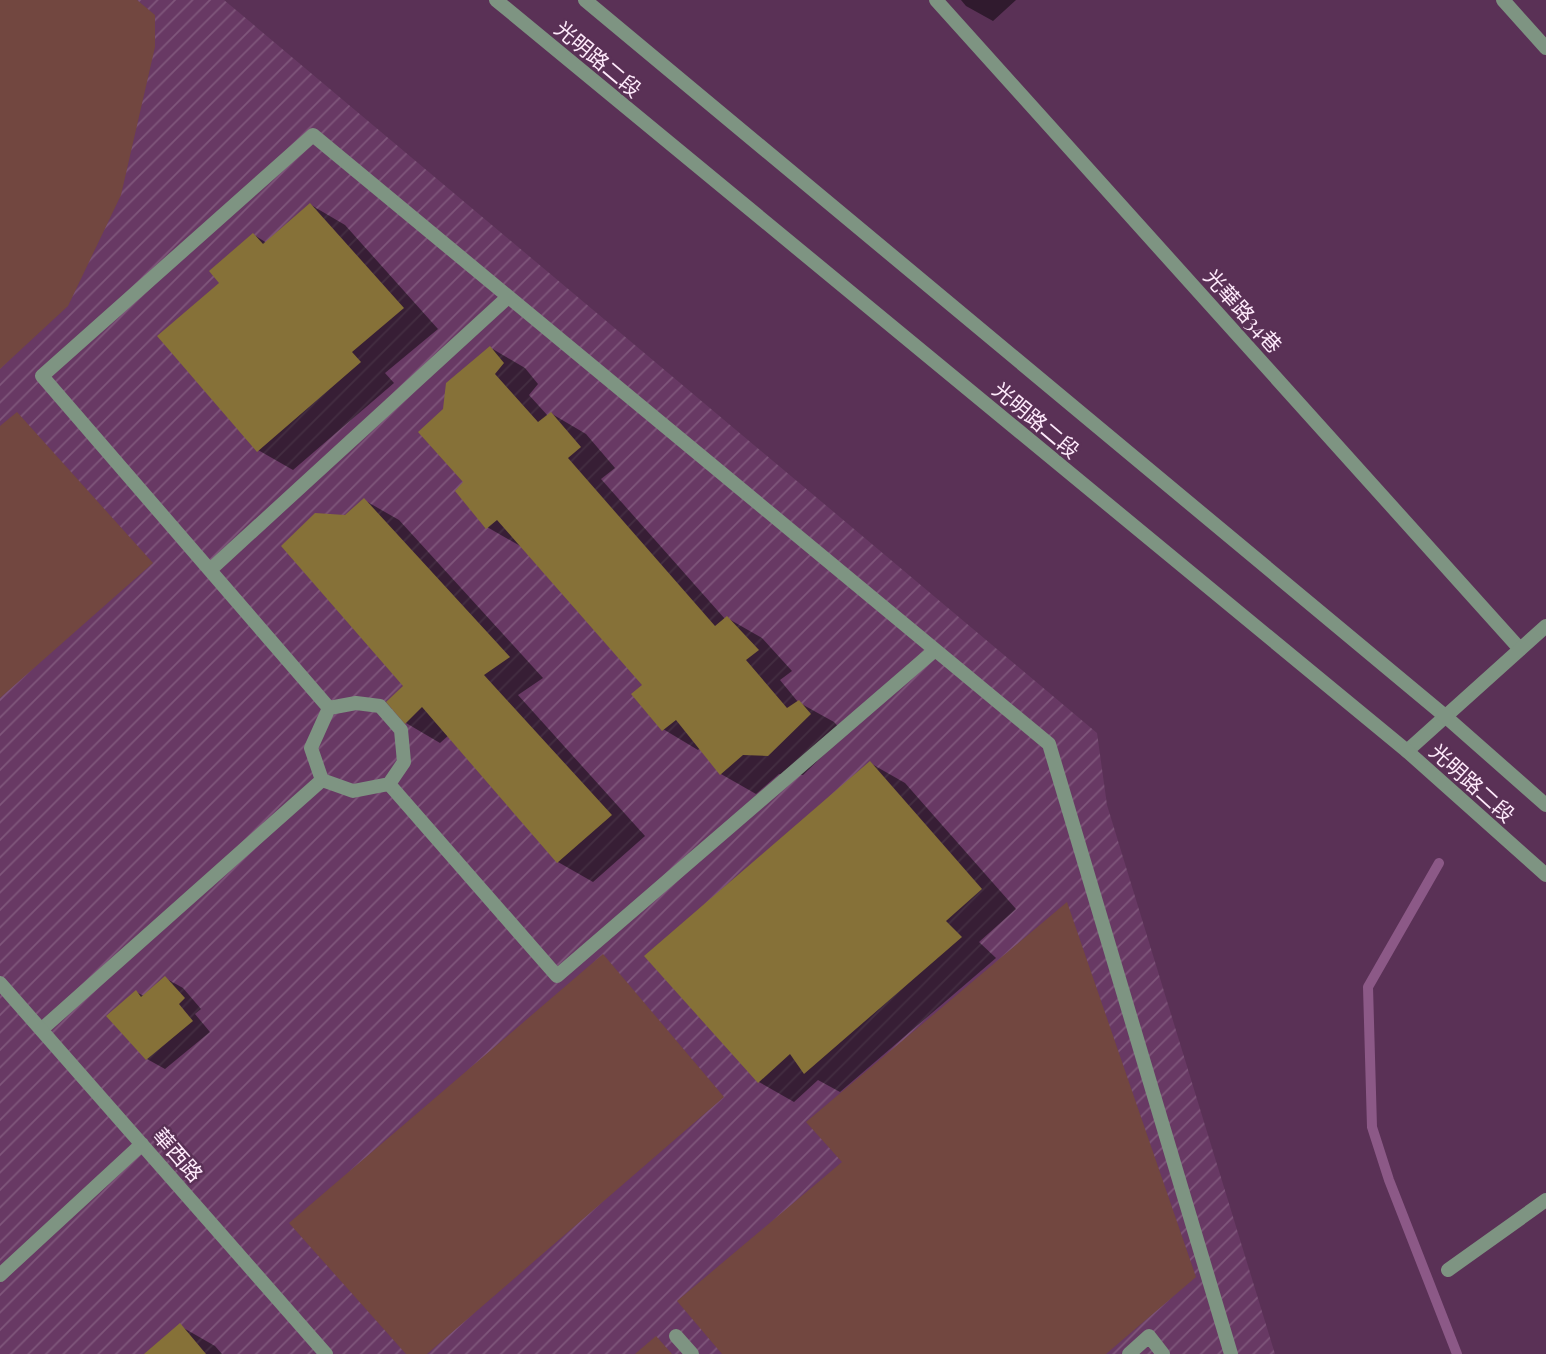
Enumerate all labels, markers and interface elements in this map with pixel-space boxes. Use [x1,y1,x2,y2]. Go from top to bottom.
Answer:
street label: 光明路二段 [550,14,648,102]
street label: 光華路34巷 [1199,262,1289,358]
street label: 光明路二段 [988,375,1086,463]
street label: 光明路二段 [1425,736,1521,828]
street label: 華西路 [148,1121,210,1187]

